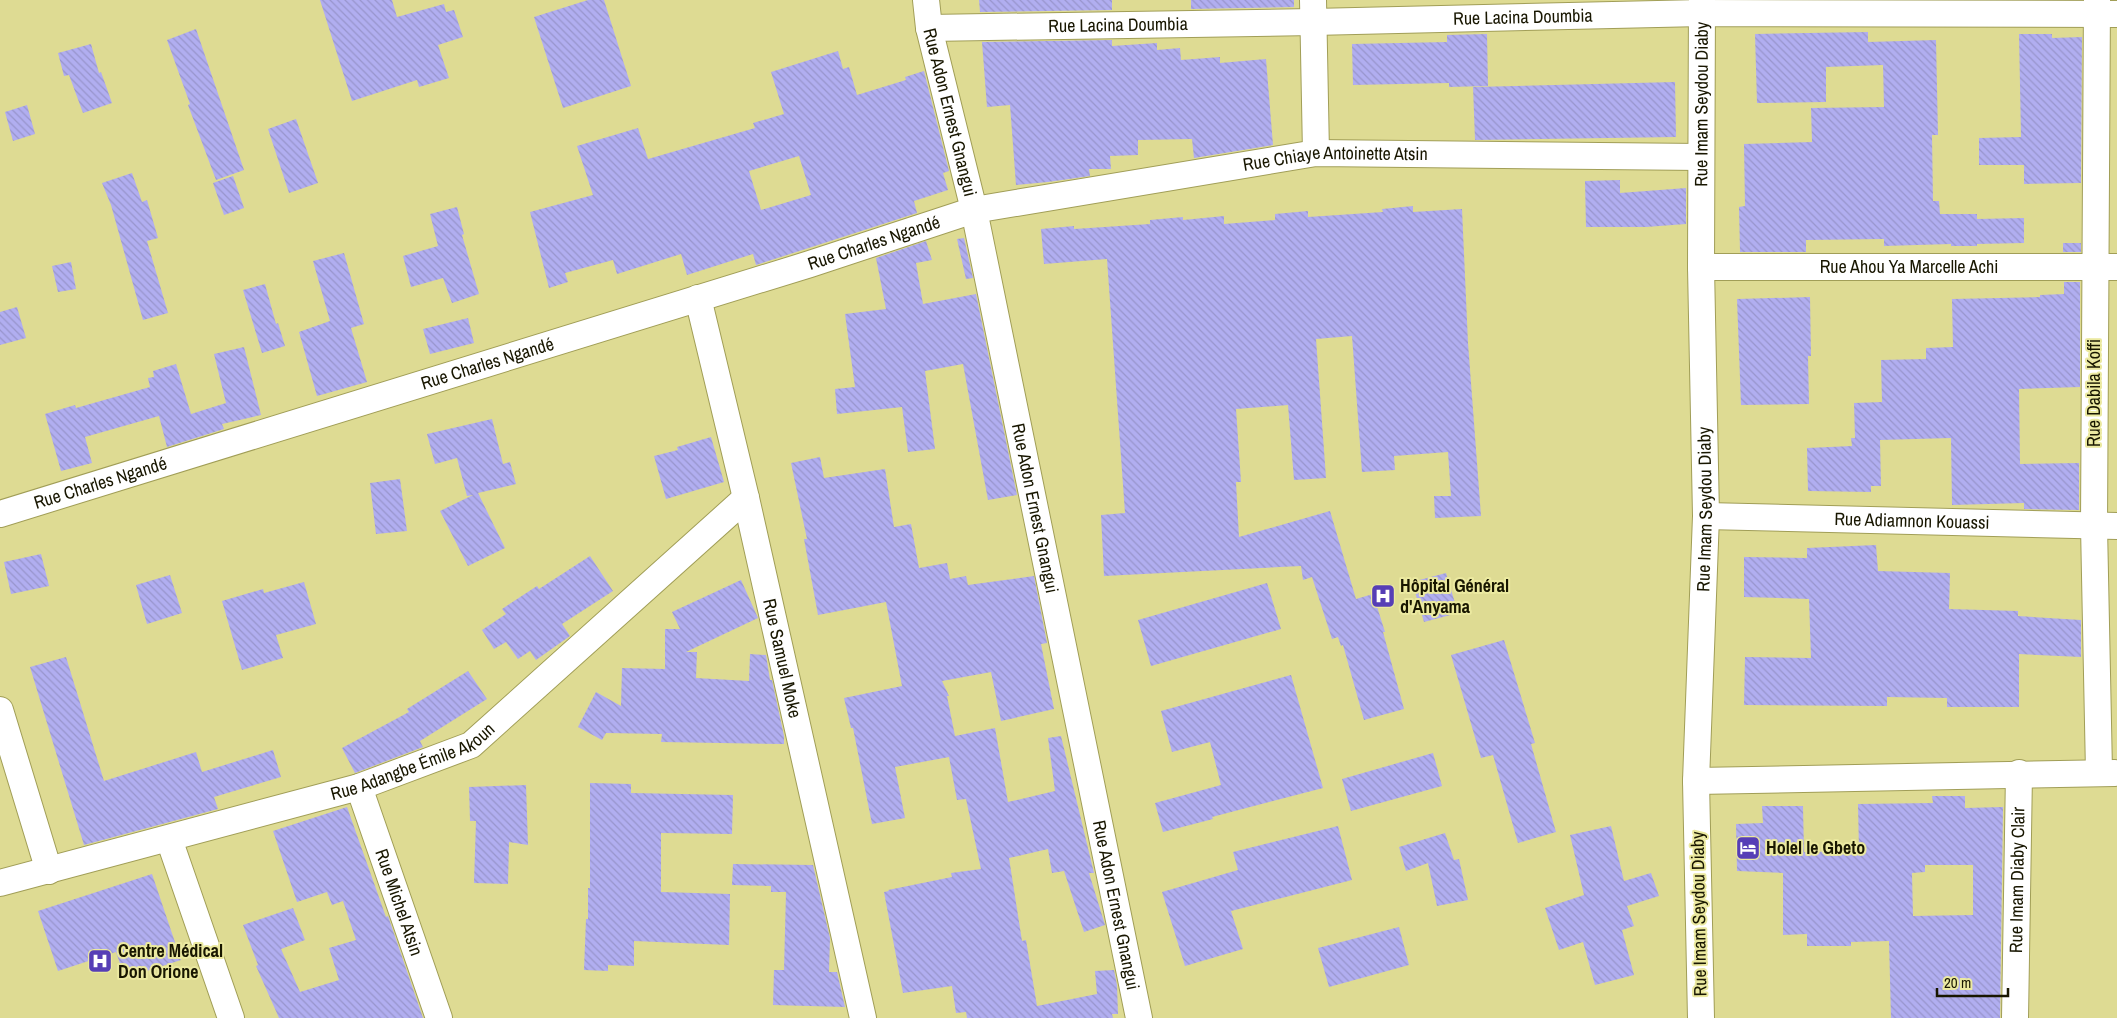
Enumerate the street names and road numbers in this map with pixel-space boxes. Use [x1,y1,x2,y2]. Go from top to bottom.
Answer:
street label: Rue Lacina Doumbia [1453,3,1593,31]
street label: Rue Lacina Doumbia [1048,11,1188,38]
street label: Rue Imam Seydou Diaby [1688,21,1714,187]
street label: Rue Adon Ernest Gnangui [917,25,983,199]
street label: Rue Chiaye Antoinette Atsin [1241,140,1428,177]
street label: Rue Charles Ngandé [804,209,943,276]
street label: Rue Ahou Ya Marcelle Achi [1820,254,1998,279]
street label: Rue Charles Ngandé [418,331,557,395]
street label: Rue Dabila Koffi [2081,339,2106,447]
street label: Rue Adon Ernest Gnangui [1006,421,1065,595]
street label: Rue Imam Seydou Diaby [1690,426,1718,592]
street label: Rue Charles Ngandé [31,450,170,515]
street label: Rue Adiamnon Kouassi [1834,506,1990,535]
street label: Rue Samuel Moke [757,596,808,720]
street label: Rue Adangbe Émile Akoun [328,717,500,806]
street label: Rue Imam Diaby Clair [2003,807,2030,953]
street label: Rue Adon Ernest Gnangui [1087,818,1146,992]
street label: Rue Imam Seydou Diaby [1685,831,1712,997]
street label: Rue Michel Atsin [369,845,429,959]

